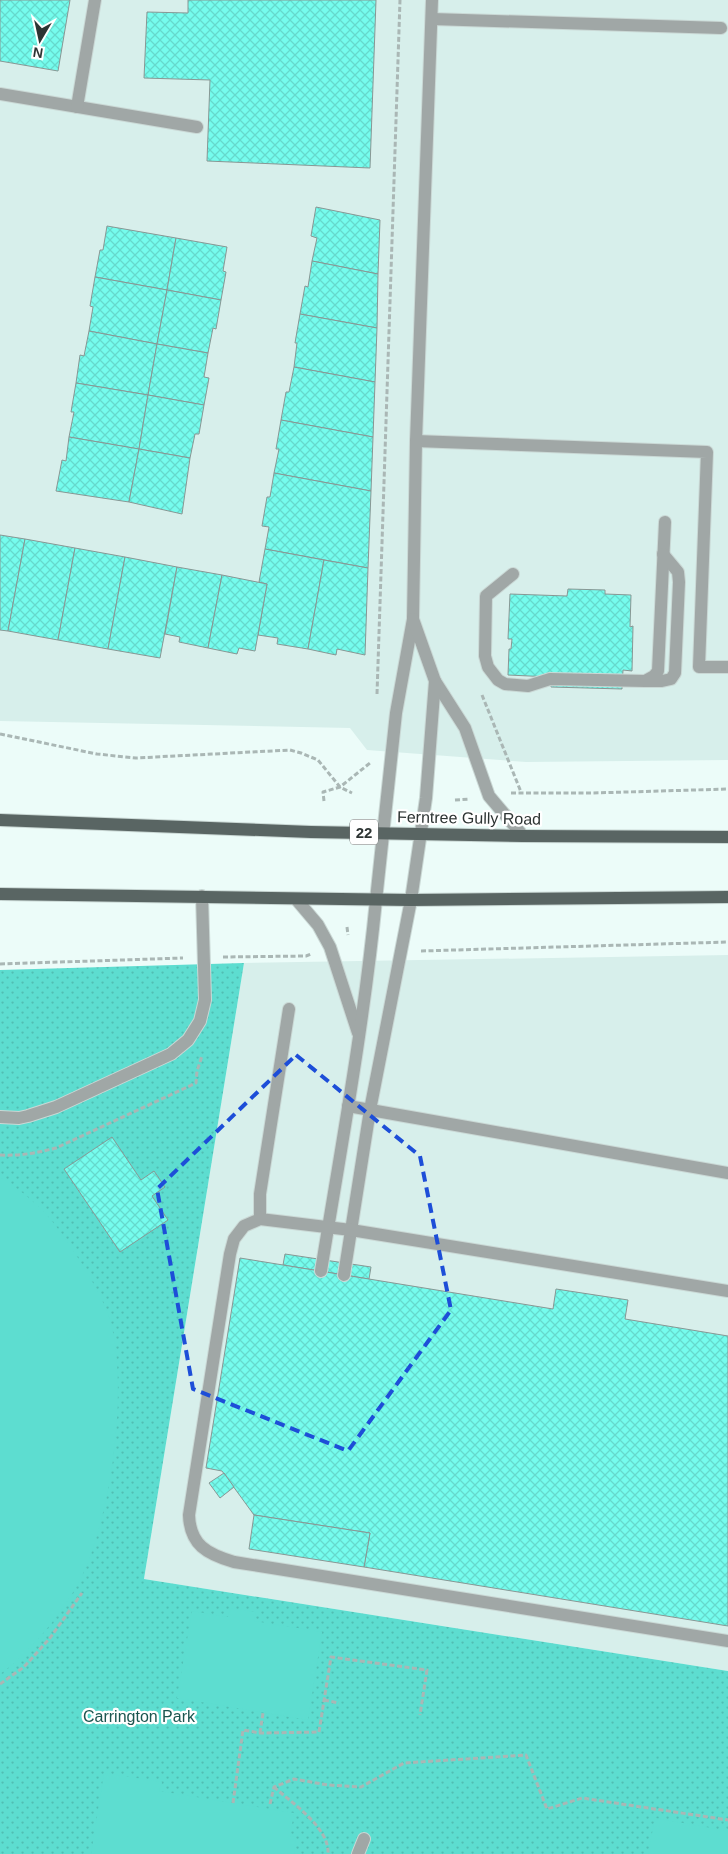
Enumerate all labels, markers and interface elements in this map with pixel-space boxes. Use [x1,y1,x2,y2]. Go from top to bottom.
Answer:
north arrow [15,15,65,65]
text: N [32,44,44,62]
street label: Ferntree Gully Road [397,808,541,828]
road number: 22 [350,820,378,844]
park label: Carrington Park [83,1708,196,1725]

